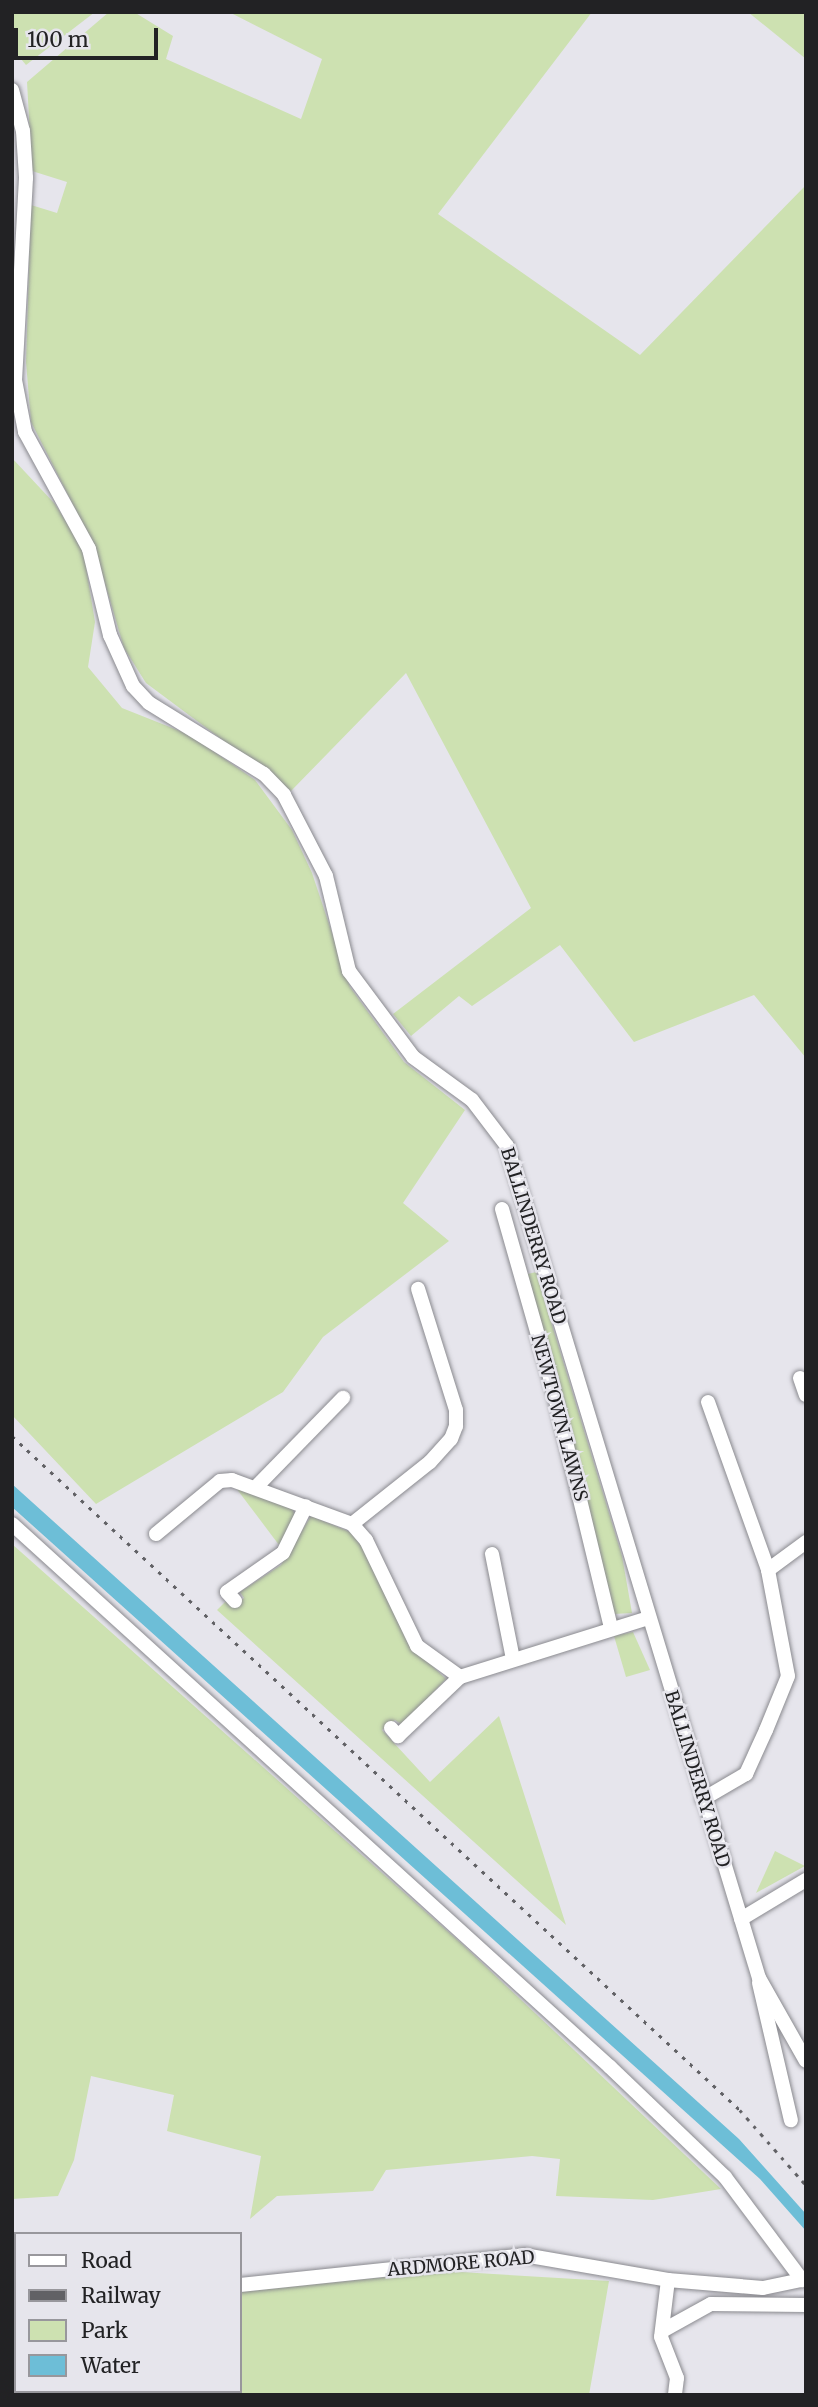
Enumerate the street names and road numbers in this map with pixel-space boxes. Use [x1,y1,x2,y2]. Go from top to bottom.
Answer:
street label: BALLINDERRY ROAD [496,1145,570,1327]
street label: NEWTOWN LAWNS [526,1332,592,1504]
street label: BALLINDERRY ROAD [660,1688,734,1870]
street label: ARDMORE ROAD [386,2247,536,2281]

